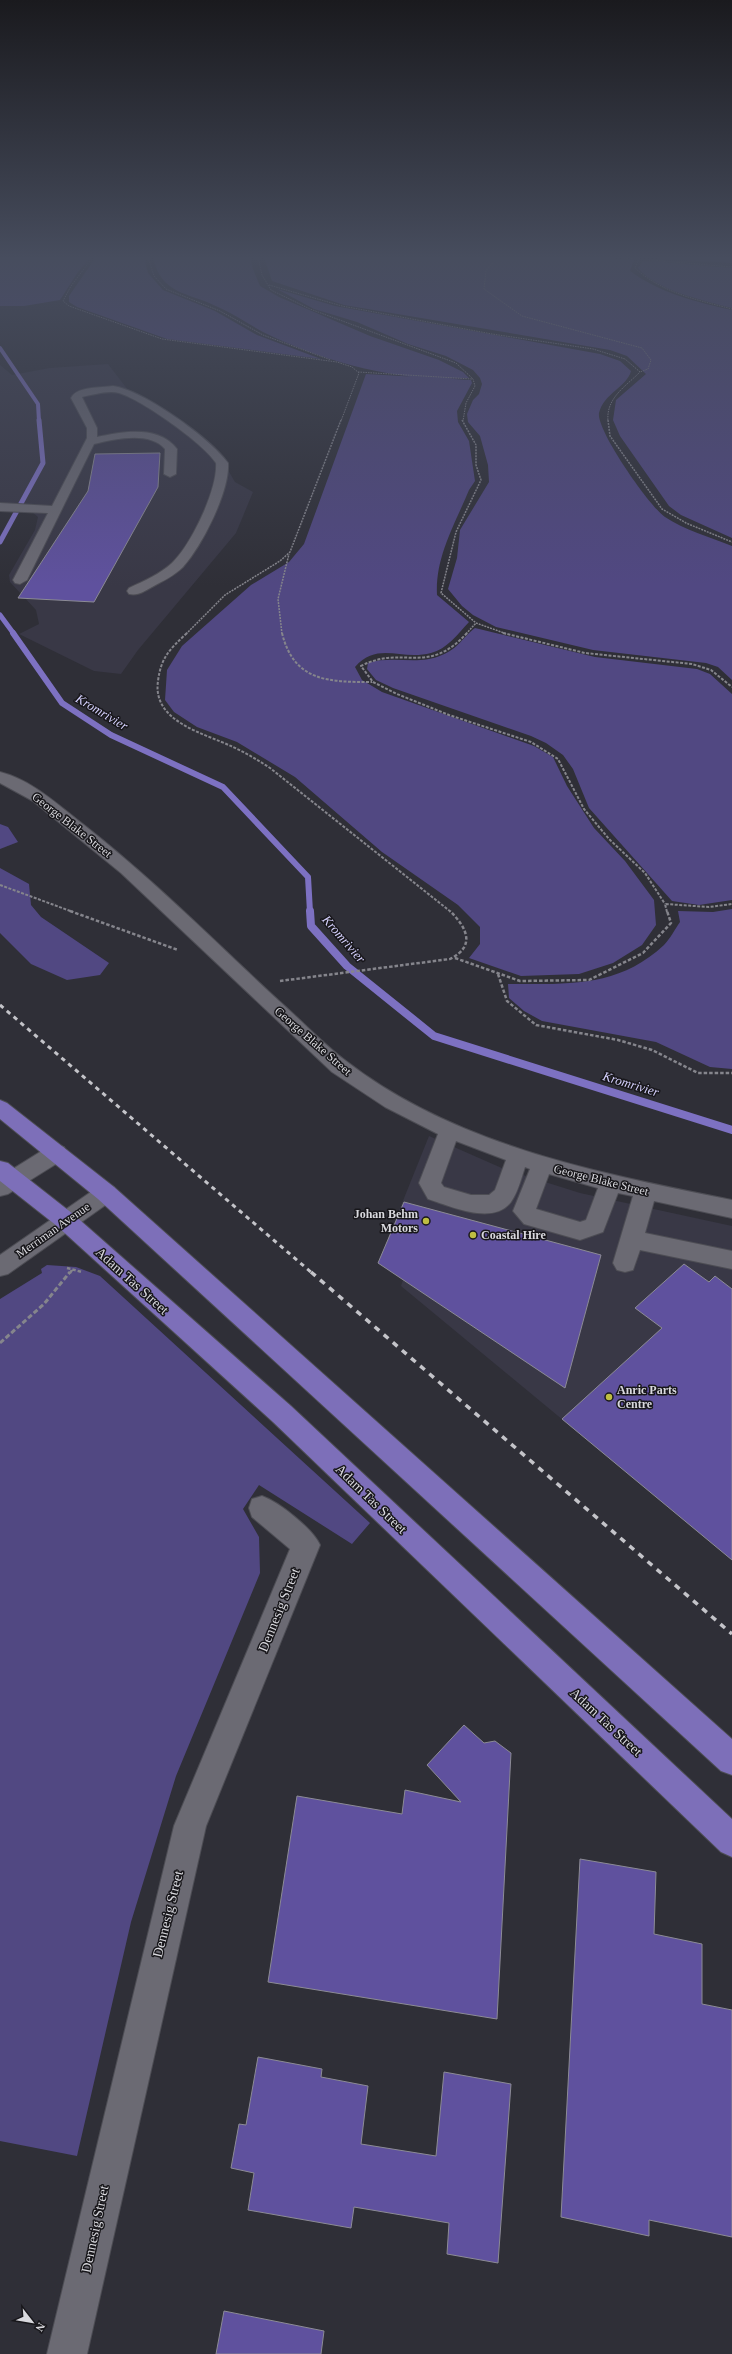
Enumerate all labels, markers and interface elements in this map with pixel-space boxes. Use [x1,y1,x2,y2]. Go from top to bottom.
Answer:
water label: Kromrivier [72,690,132,734]
street label: George Blake Street [29,790,115,861]
water label: Kromrivier [319,911,369,967]
street label: George Blake Street [272,1004,355,1079]
water label: Kromrivier [600,1068,662,1100]
street label: George Blake Street [552,1161,650,1199]
street label: Merriman Avenue [13,1199,93,1261]
place label: Johan Behm Motors [354,1207,418,1235]
marker: Johan Behm Motors [421,1216,431,1226]
place label: Coastal Hire [481,1228,546,1242]
marker: Coastal Hire [468,1230,478,1240]
street label: Adam Tas Street [92,1244,172,1318]
place label: Anric Parts Centre [617,1383,677,1411]
marker: Anric Parts Centre [604,1392,614,1402]
street label: Adam Tas Street [332,1461,410,1537]
street label: Dennesig Street [255,1566,303,1654]
street label: Adam Tas Street [567,1685,645,1759]
street label: Dennesig Street [150,1869,186,1959]
street label: Dennesig Street [78,2184,112,2274]
north arrow [12,2302,52,2342]
text: N [33,2321,48,2334]

